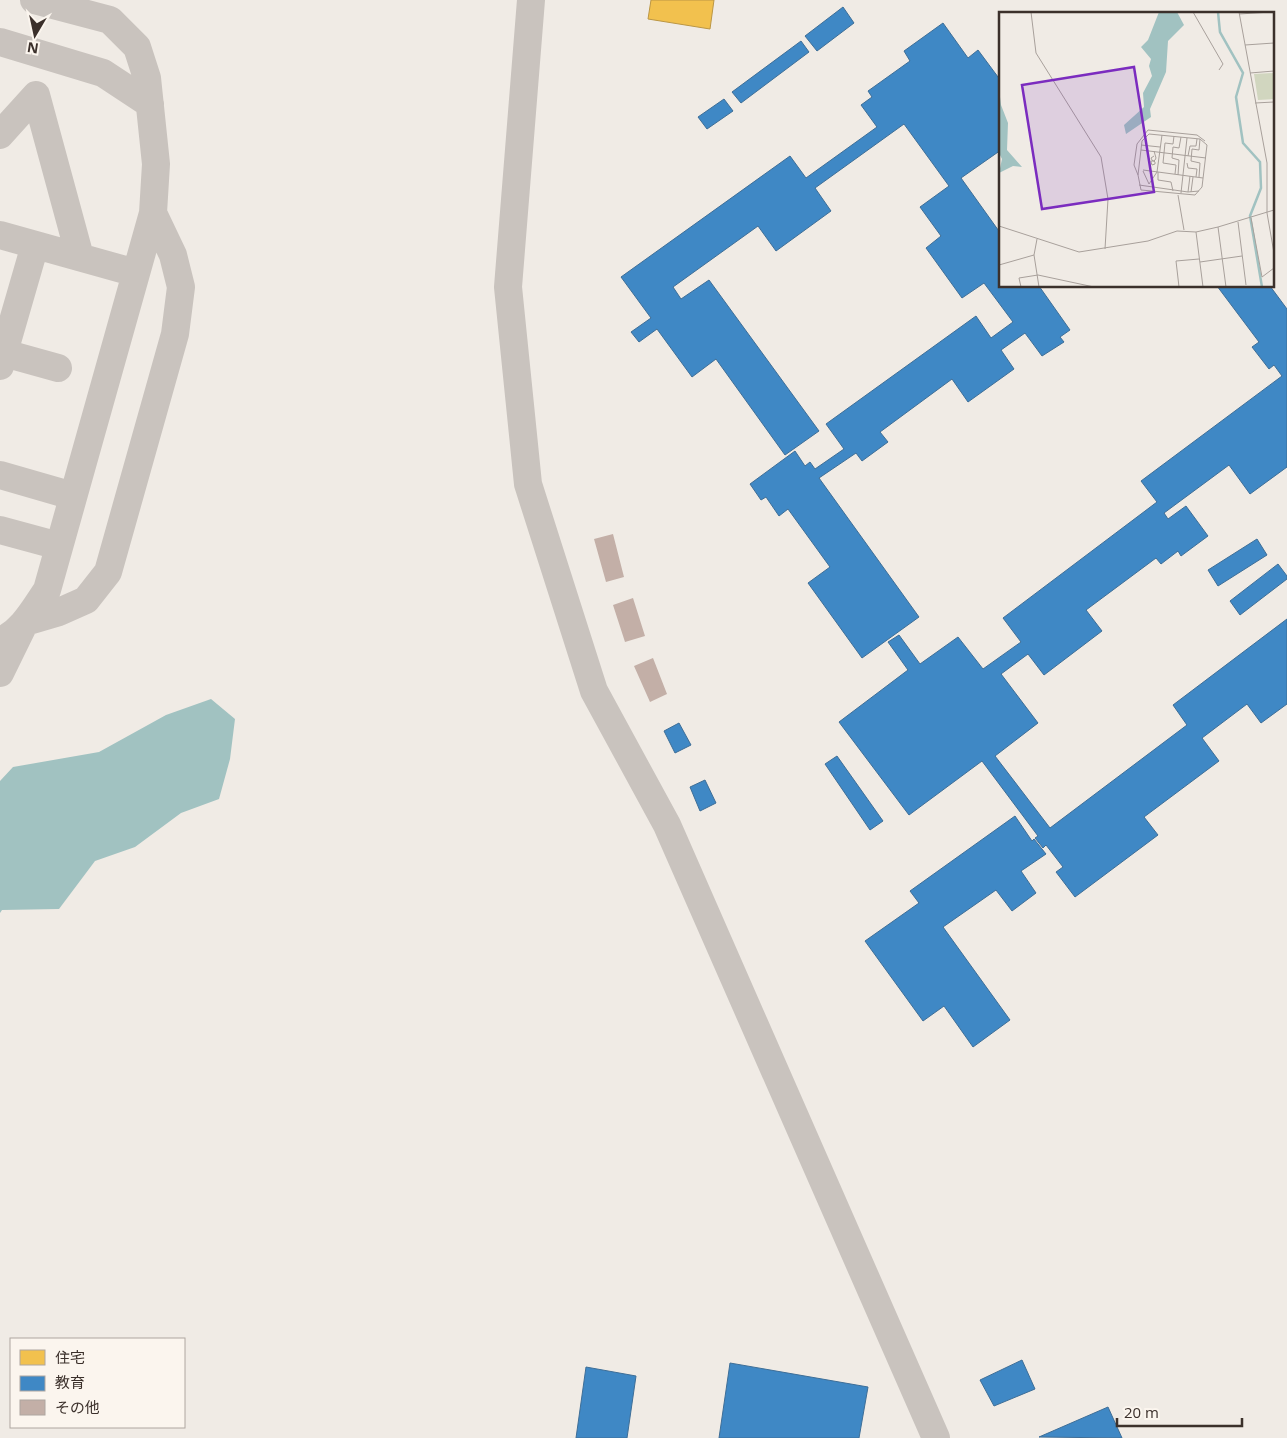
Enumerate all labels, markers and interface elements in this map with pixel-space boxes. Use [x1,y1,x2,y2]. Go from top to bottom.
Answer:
north arrow [10,10,60,60]
inset map [999,12,1274,288]
text: N [26,38,40,59]
legend [10,1338,185,1428]
text: 住宅 [55,1347,85,1367]
text: 教育 [55,1372,85,1392]
scale bar [1117,1396,1242,1428]
text: その他 [55,1397,100,1417]
text: 20 m [1124,1402,1159,1422]

